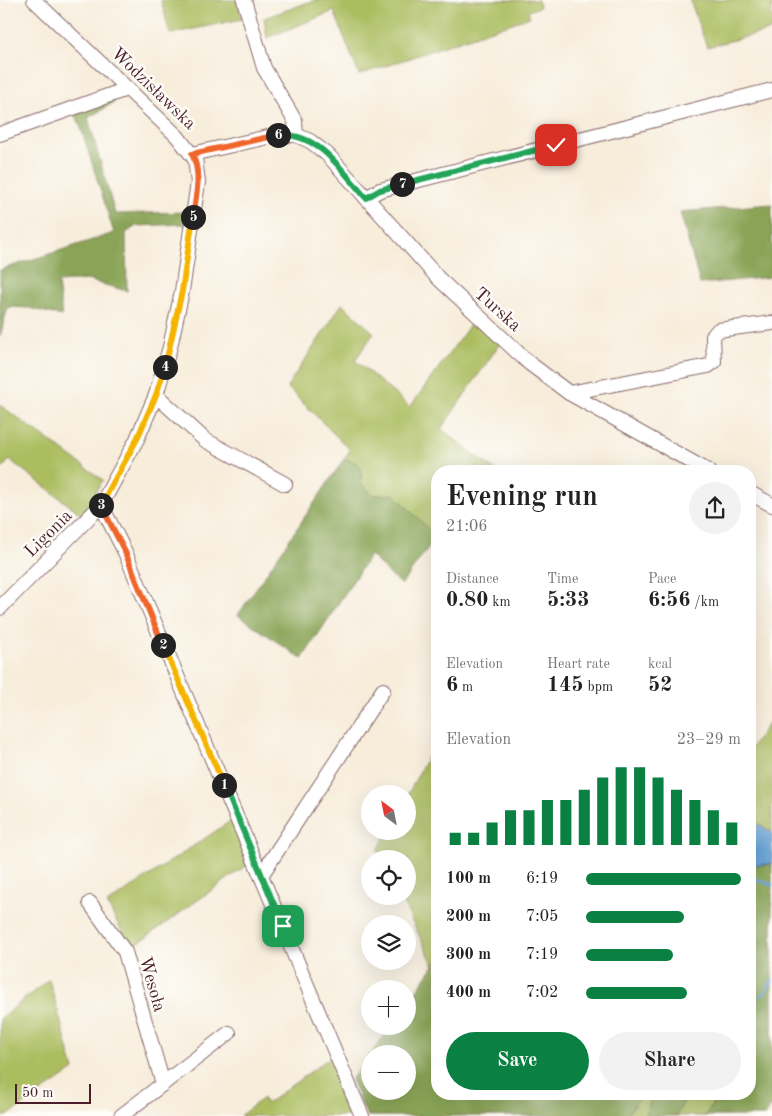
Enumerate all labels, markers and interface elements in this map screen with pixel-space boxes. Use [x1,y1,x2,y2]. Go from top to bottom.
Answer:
street label: Wodzisławska [108,44,199,133]
pin: 6 [266,122,290,148]
pin [535,124,577,166]
text: 6 [274,128,283,142]
icon: check [542,131,570,159]
pin: 7 [390,172,414,196]
text: 7 [398,177,407,191]
pin: 5 [180,204,206,230]
text: 5 [189,210,198,224]
street label: Turska [471,284,524,335]
pin: 4 [152,354,178,380]
text: 4 [161,360,170,374]
button: share [689,482,741,534]
text: Evening run [446,484,598,512]
pin: 3 [88,492,114,518]
text: 3 [97,498,106,512]
street label: Ligonia [21,506,76,561]
text: 21:06 [446,519,488,535]
text: Distance [446,572,499,586]
text: Time [547,572,578,586]
text: Pace [648,572,676,586]
text: 0.80 [446,590,488,611]
text: 5:33 [547,590,589,611]
text: 6:56 [648,590,690,611]
text: km [488,595,511,609]
text: /km [690,595,719,609]
pin: 2 [150,632,176,658]
text: 2 [159,638,168,652]
text: Elevation [446,657,503,671]
text: Heart rate [547,657,610,671]
text: kcal [648,657,672,671]
text: 6 [446,675,458,696]
text: 145 [547,675,584,696]
text: 52 [648,675,672,696]
text: m [458,680,473,694]
text: bpm [584,680,613,694]
text: Elevation [446,732,511,748]
text: 23–29 m [677,732,741,748]
pin: 1 [212,772,236,798]
text: 1 [220,778,229,792]
north arrow [361,785,416,840]
map controls [361,785,416,1100]
button: locate [361,850,416,905]
text: 100 m [446,871,491,887]
text: 6:19 [526,871,558,887]
pin [262,905,304,947]
text: 200 m [446,909,491,925]
text: 7:05 [526,909,558,925]
icon: arrive [269,912,297,940]
button: layers [361,915,416,970]
text: 300 m [446,947,491,963]
text: 7:19 [526,947,558,963]
street label: Wesoła [136,955,168,1014]
button: + [361,980,416,1035]
text: 400 m [446,985,491,1001]
text: 7:02 [526,985,558,1001]
button: Save [446,1032,589,1090]
button: Share [599,1032,741,1090]
button: − [361,1045,416,1100]
scale bar [15,1081,91,1104]
text: 50 m [22,1086,53,1100]

